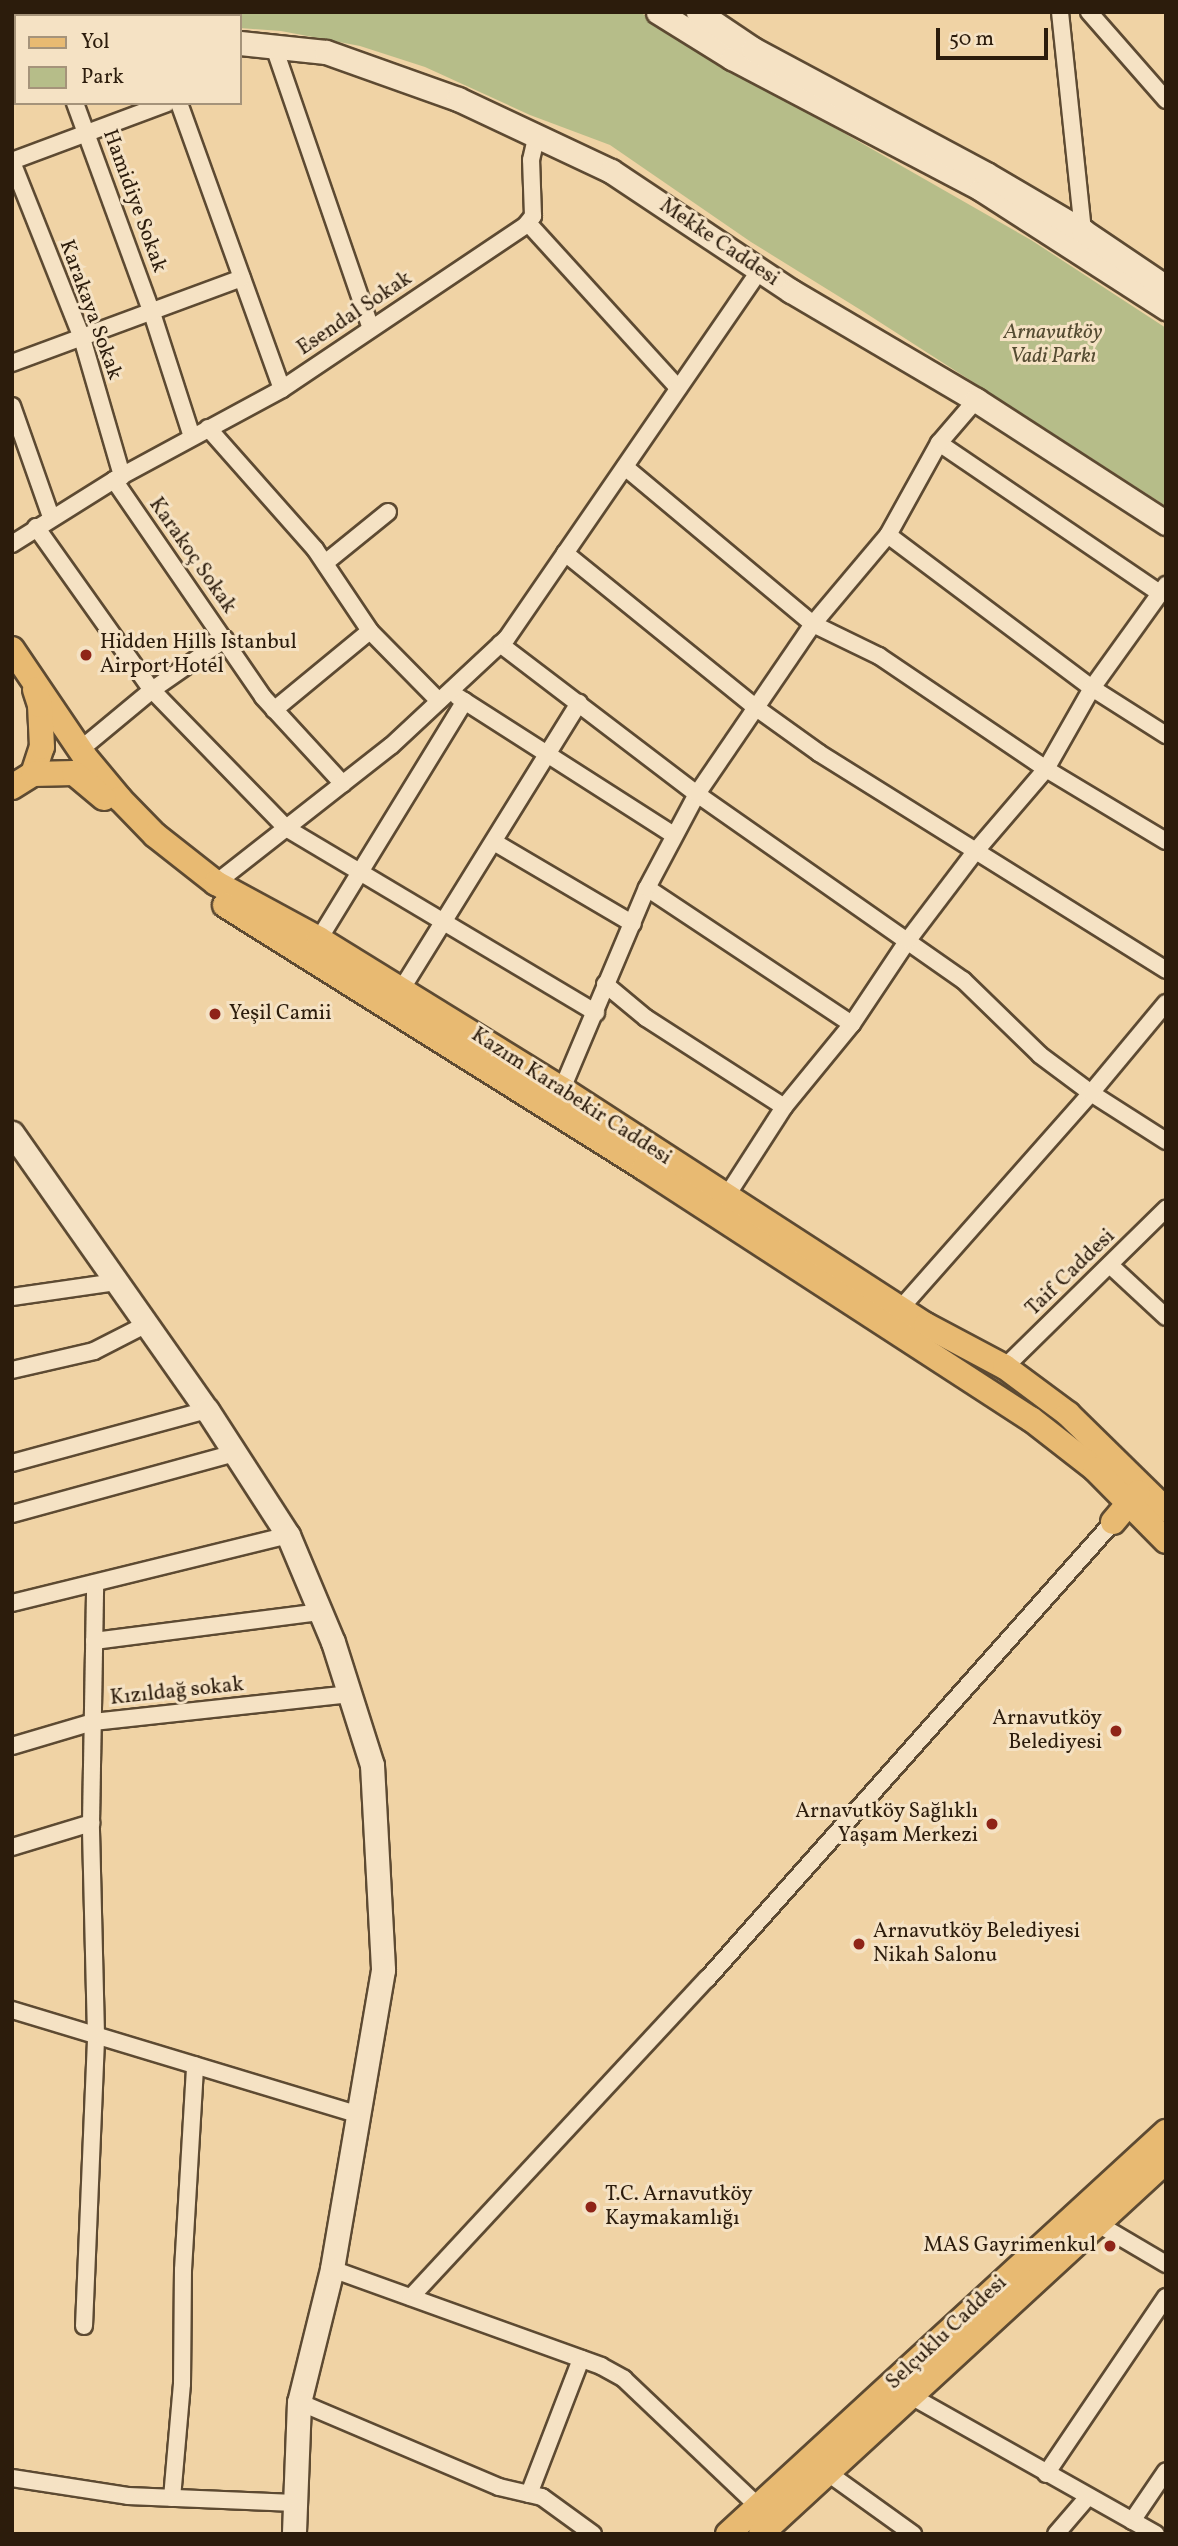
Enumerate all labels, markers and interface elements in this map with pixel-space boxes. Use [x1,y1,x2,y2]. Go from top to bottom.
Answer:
legend [14,14,242,105]
scale bar [940,14,1052,58]
text: 50 m [949,25,994,54]
text: Yol [81,28,110,57]
text: Park [81,63,124,92]
street label: Hamidiye Sokak [96,126,172,276]
street label: Mekke Caddesi [654,194,784,292]
street label: Karakaya Sokak [53,237,127,383]
street label: Esendal Sokak [293,266,417,362]
park label: Arnavutköy Vadi Parkı [1004,320,1102,370]
street label: Karakoç Sokak [143,493,241,619]
place label: Hidden Hills Istanbul Airport Hotel [100,630,297,680]
marker: Hidden Hills Istanbul Airport Hotel [78,647,94,663]
place label: Yeşil Camii [229,1001,331,1027]
marker: Yeşil Camii [207,1006,223,1022]
street label: Kazım Karabekir Caddesi [466,1023,676,1171]
street label: Taif Caddesi [1022,1225,1120,1321]
street label: Kızıldağ sokak [109,1672,245,1712]
place label: Arnavutköy Belediyesi [992,1706,1102,1756]
marker: Arnavutköy Belediyesi [1108,1723,1124,1739]
place label: Arnavutköy Sağlıklı Yaşam Merkezi [795,1799,978,1849]
marker: Arnavutköy Sağlıklı Yaşam Merkezi [984,1816,1000,1832]
place label: Arnavutköy Belediyesi Nikah Salonu [873,1919,1081,1969]
marker: Arnavutköy Belediyesi Nikah Salonu [851,1936,867,1952]
place label: T.C. Arnavutköy Kaymakamlığı [605,2182,753,2232]
marker: T.C. Arnavutköy Kaymakamlığı [583,2199,599,2215]
place label: MAS Gayrimenkul [924,2233,1096,2259]
marker: MAS Gayrimenkul [1102,2238,1118,2254]
street label: Selçuklu Caddesi [881,2271,1013,2395]

